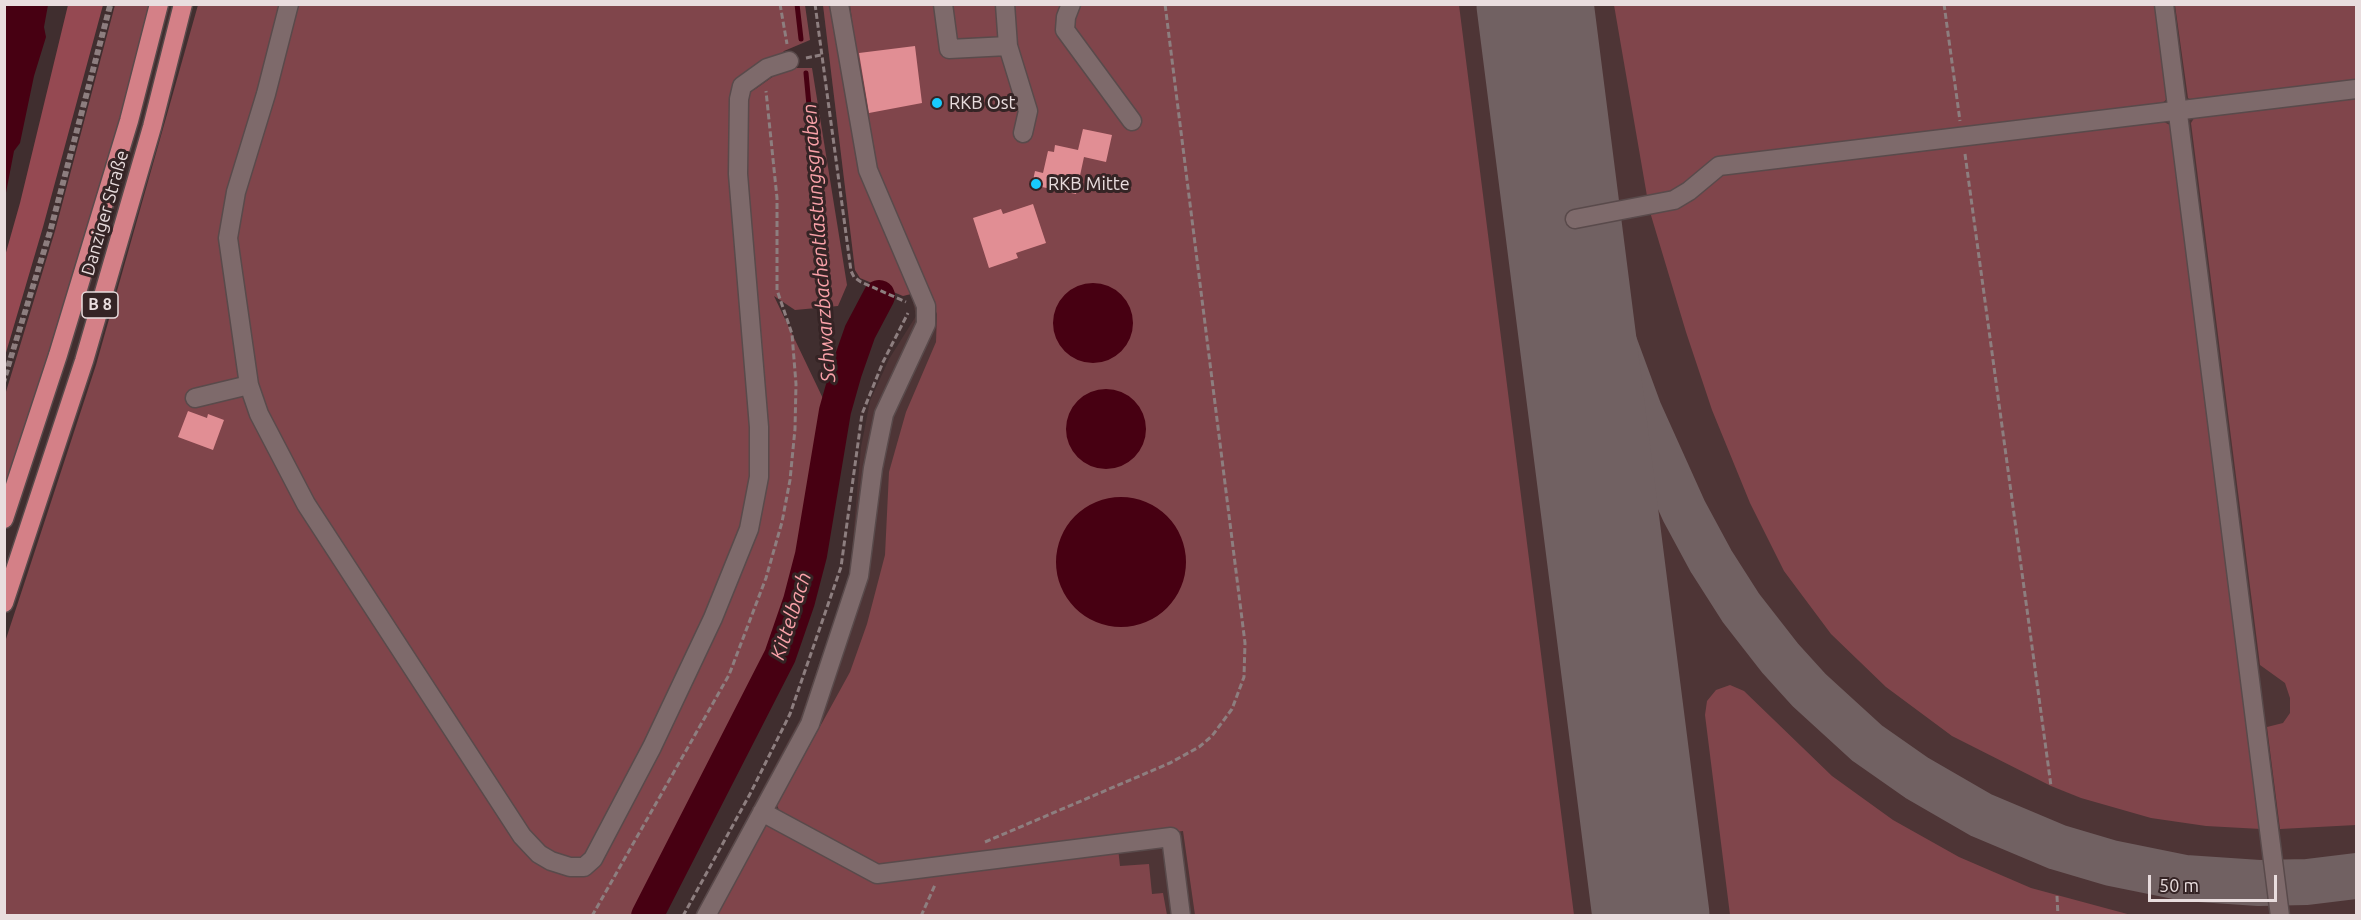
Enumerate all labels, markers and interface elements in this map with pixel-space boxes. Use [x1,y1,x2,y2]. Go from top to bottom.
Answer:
place label: RKB Ost [949,92,1016,114]
marker: RKB Ost [930,96,944,110]
water label: Schwarzbachentlastungsgraben [797,103,841,383]
street label: Danziger Straße [77,148,133,278]
place label: RKB Mitte [1048,173,1130,195]
marker: RKB Mitte [1029,177,1043,191]
road number: B 8 [82,292,118,318]
water label: Kittelbach [766,569,816,663]
scale bar [2151,863,2280,901]
text: 50 m [2159,875,2199,895]

